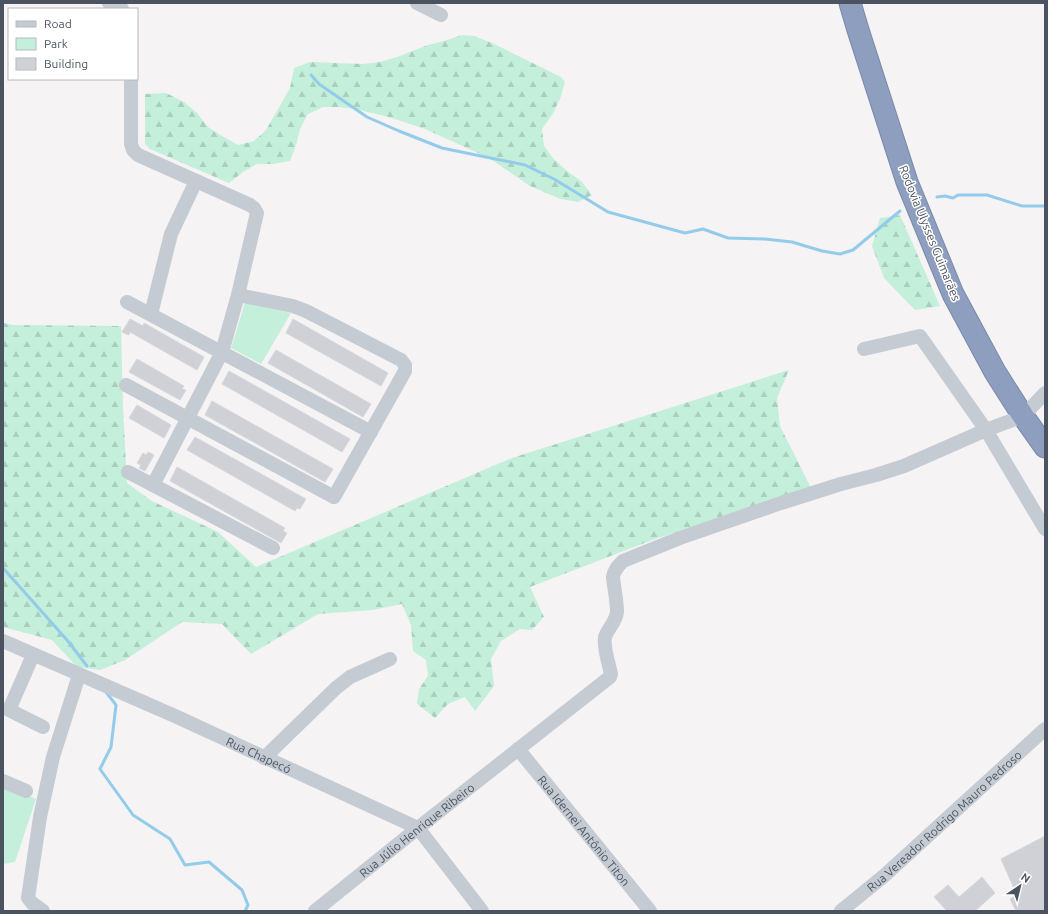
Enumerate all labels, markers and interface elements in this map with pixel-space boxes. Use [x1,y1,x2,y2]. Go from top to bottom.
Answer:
legend [8,8,138,80]
text: Road [44,17,72,30]
text: Park [44,37,68,50]
text: Building [44,57,88,70]
street label: Rodovia Ulysses Guimarães [897,163,963,303]
street label: Rua Chapecó [224,734,293,775]
street label: Rua Vereador Rodrigo Mauro Pedroso [864,748,1024,894]
street label: Rua Idernei Antônio Titon [536,773,633,888]
street label: Rua Júlio Henrique Ribeiro [356,780,476,879]
north arrow [1000,866,1040,906]
text: N [1019,871,1033,885]

